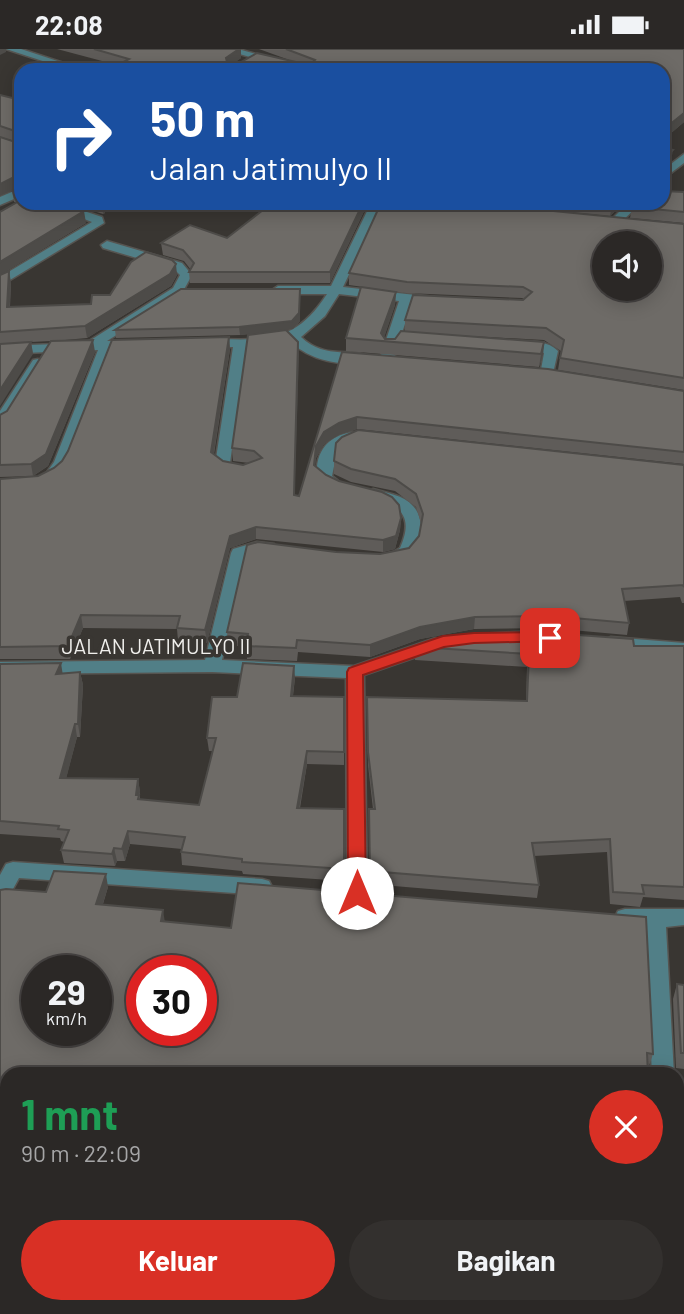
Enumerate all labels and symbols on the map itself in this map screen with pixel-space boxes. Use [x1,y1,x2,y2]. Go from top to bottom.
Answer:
pin [520,608,580,668]
street label: JALAN JATIMULYO II [62,633,250,658]
position arrow [320,856,394,930]
speed limit sign: 30 [126,955,217,1046]

